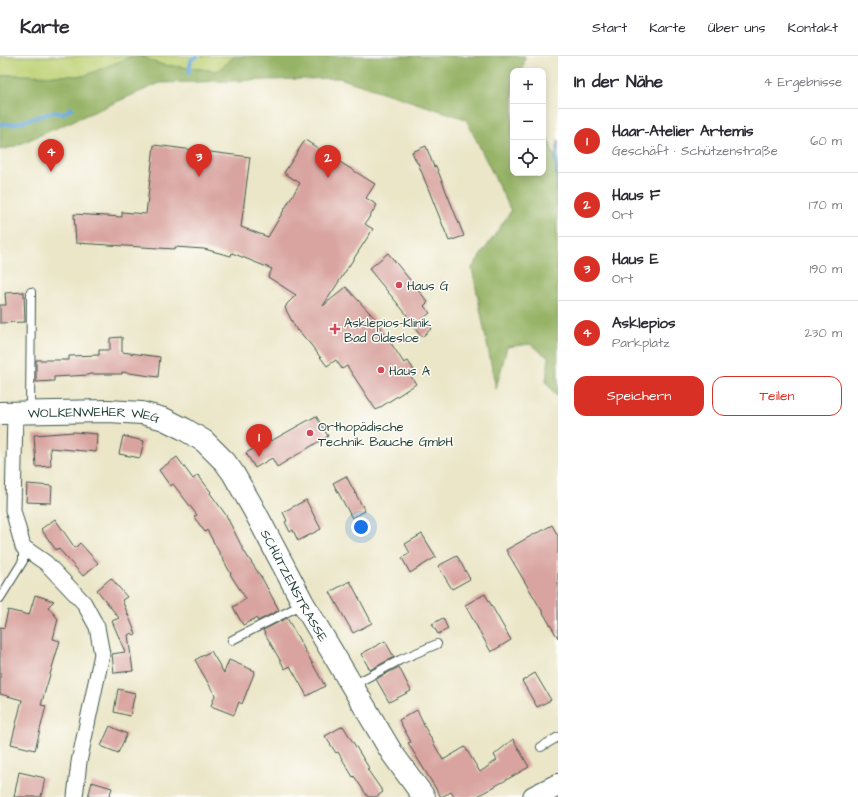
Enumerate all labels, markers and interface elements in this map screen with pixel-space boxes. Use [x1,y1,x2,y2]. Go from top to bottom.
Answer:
text: Karte [20,14,70,41]
text: Start [592,18,627,38]
text: Karte [649,18,686,38]
text: Über uns [708,18,766,38]
text: Kontakt [788,18,838,38]
map controls [510,68,546,176]
button: + [510,68,546,104]
text: In der Nähe [574,70,663,94]
text: 4 Ergebnisse [763,73,842,91]
button: − [510,104,546,140]
text: Haar-Atelier Artemis [612,121,754,142]
text: 1 [586,132,588,150]
text: 60 m [810,132,842,150]
pin: 4 [38,139,64,172]
button: locate [510,140,546,176]
text: Geschäft · Schützenstraße [612,142,778,160]
pin: 3 [186,144,212,177]
pin: 2 [315,145,341,178]
text: Haus F [612,185,660,206]
text: 2 [583,196,591,214]
text: 170 m [809,196,842,214]
text: Ort [612,206,633,224]
text: Haus E [612,249,659,270]
text: 3 [584,260,590,278]
text: 190 m [809,260,842,278]
text: Ort [612,270,633,288]
place label: Haus G [407,277,449,295]
marker: Haus G [394,280,404,290]
text: Asklepios [612,313,675,334]
place label: Asklepios-Klinik Bad Oldesloe [344,314,431,347]
marker: Asklepios-Klinik Bad Oldesloe [329,323,341,335]
text: 4 [583,324,591,342]
text: 230 m [804,324,842,342]
text: Parkplatz [612,334,670,352]
place label: Haus A [389,362,431,380]
marker: Haus A [376,365,386,375]
button: Speichern [574,376,704,416]
button: Teilen [712,376,842,416]
street label: WOLKENWEHER WEG [28,403,162,427]
place label: Orthopädische Technik Bauche GmbH [318,418,453,451]
pin: 1 [246,424,272,457]
marker: Orthopädische Technik Bauche GmbH [305,428,315,438]
your location [351,517,371,537]
street label: SCHÜTZENSTRASSE [256,526,332,646]

